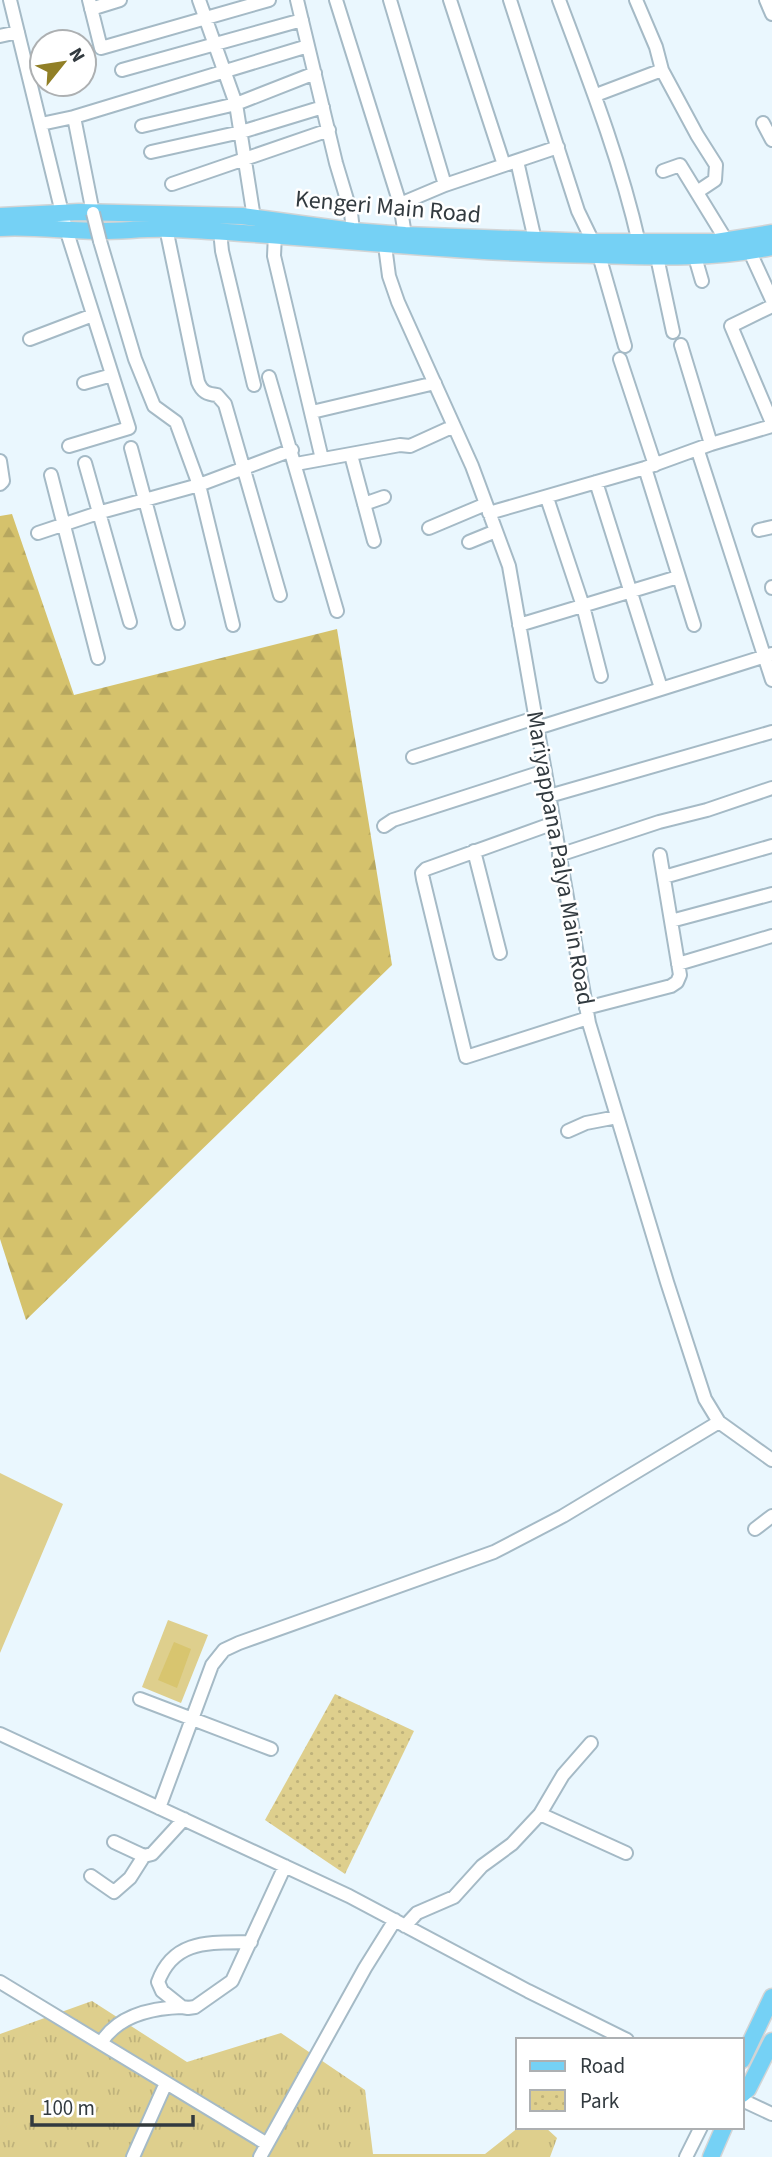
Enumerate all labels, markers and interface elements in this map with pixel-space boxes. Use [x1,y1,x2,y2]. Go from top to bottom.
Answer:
north arrow [28,28,98,98]
text: N [62,43,91,67]
street label: Kengeri Main Road [294,181,482,233]
street label: Mariyappana Palya Main Road [517,708,603,1008]
legend [516,2038,744,2129]
text: Road [580,2051,625,2081]
scale bar [32,2084,192,2128]
text: Park [580,2086,620,2116]
text: 100 m [42,2093,95,2123]

